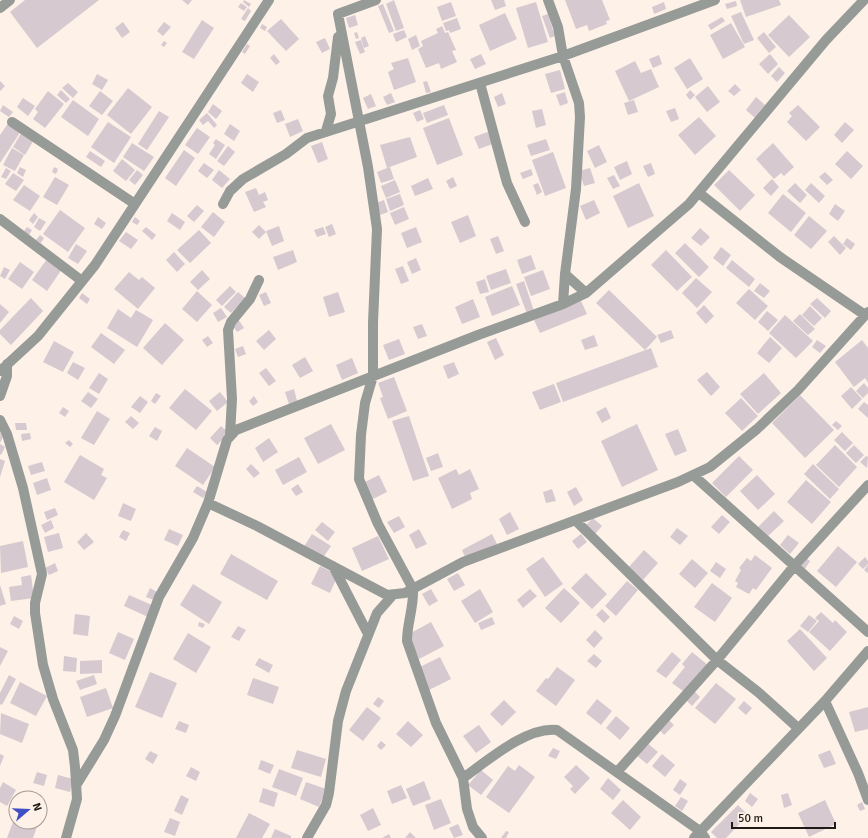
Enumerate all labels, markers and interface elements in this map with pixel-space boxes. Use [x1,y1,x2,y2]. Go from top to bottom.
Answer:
north arrow [8,790,48,830]
text: N [30,801,44,813]
scale bar [732,804,835,830]
text: 50 m [738,811,763,826]

